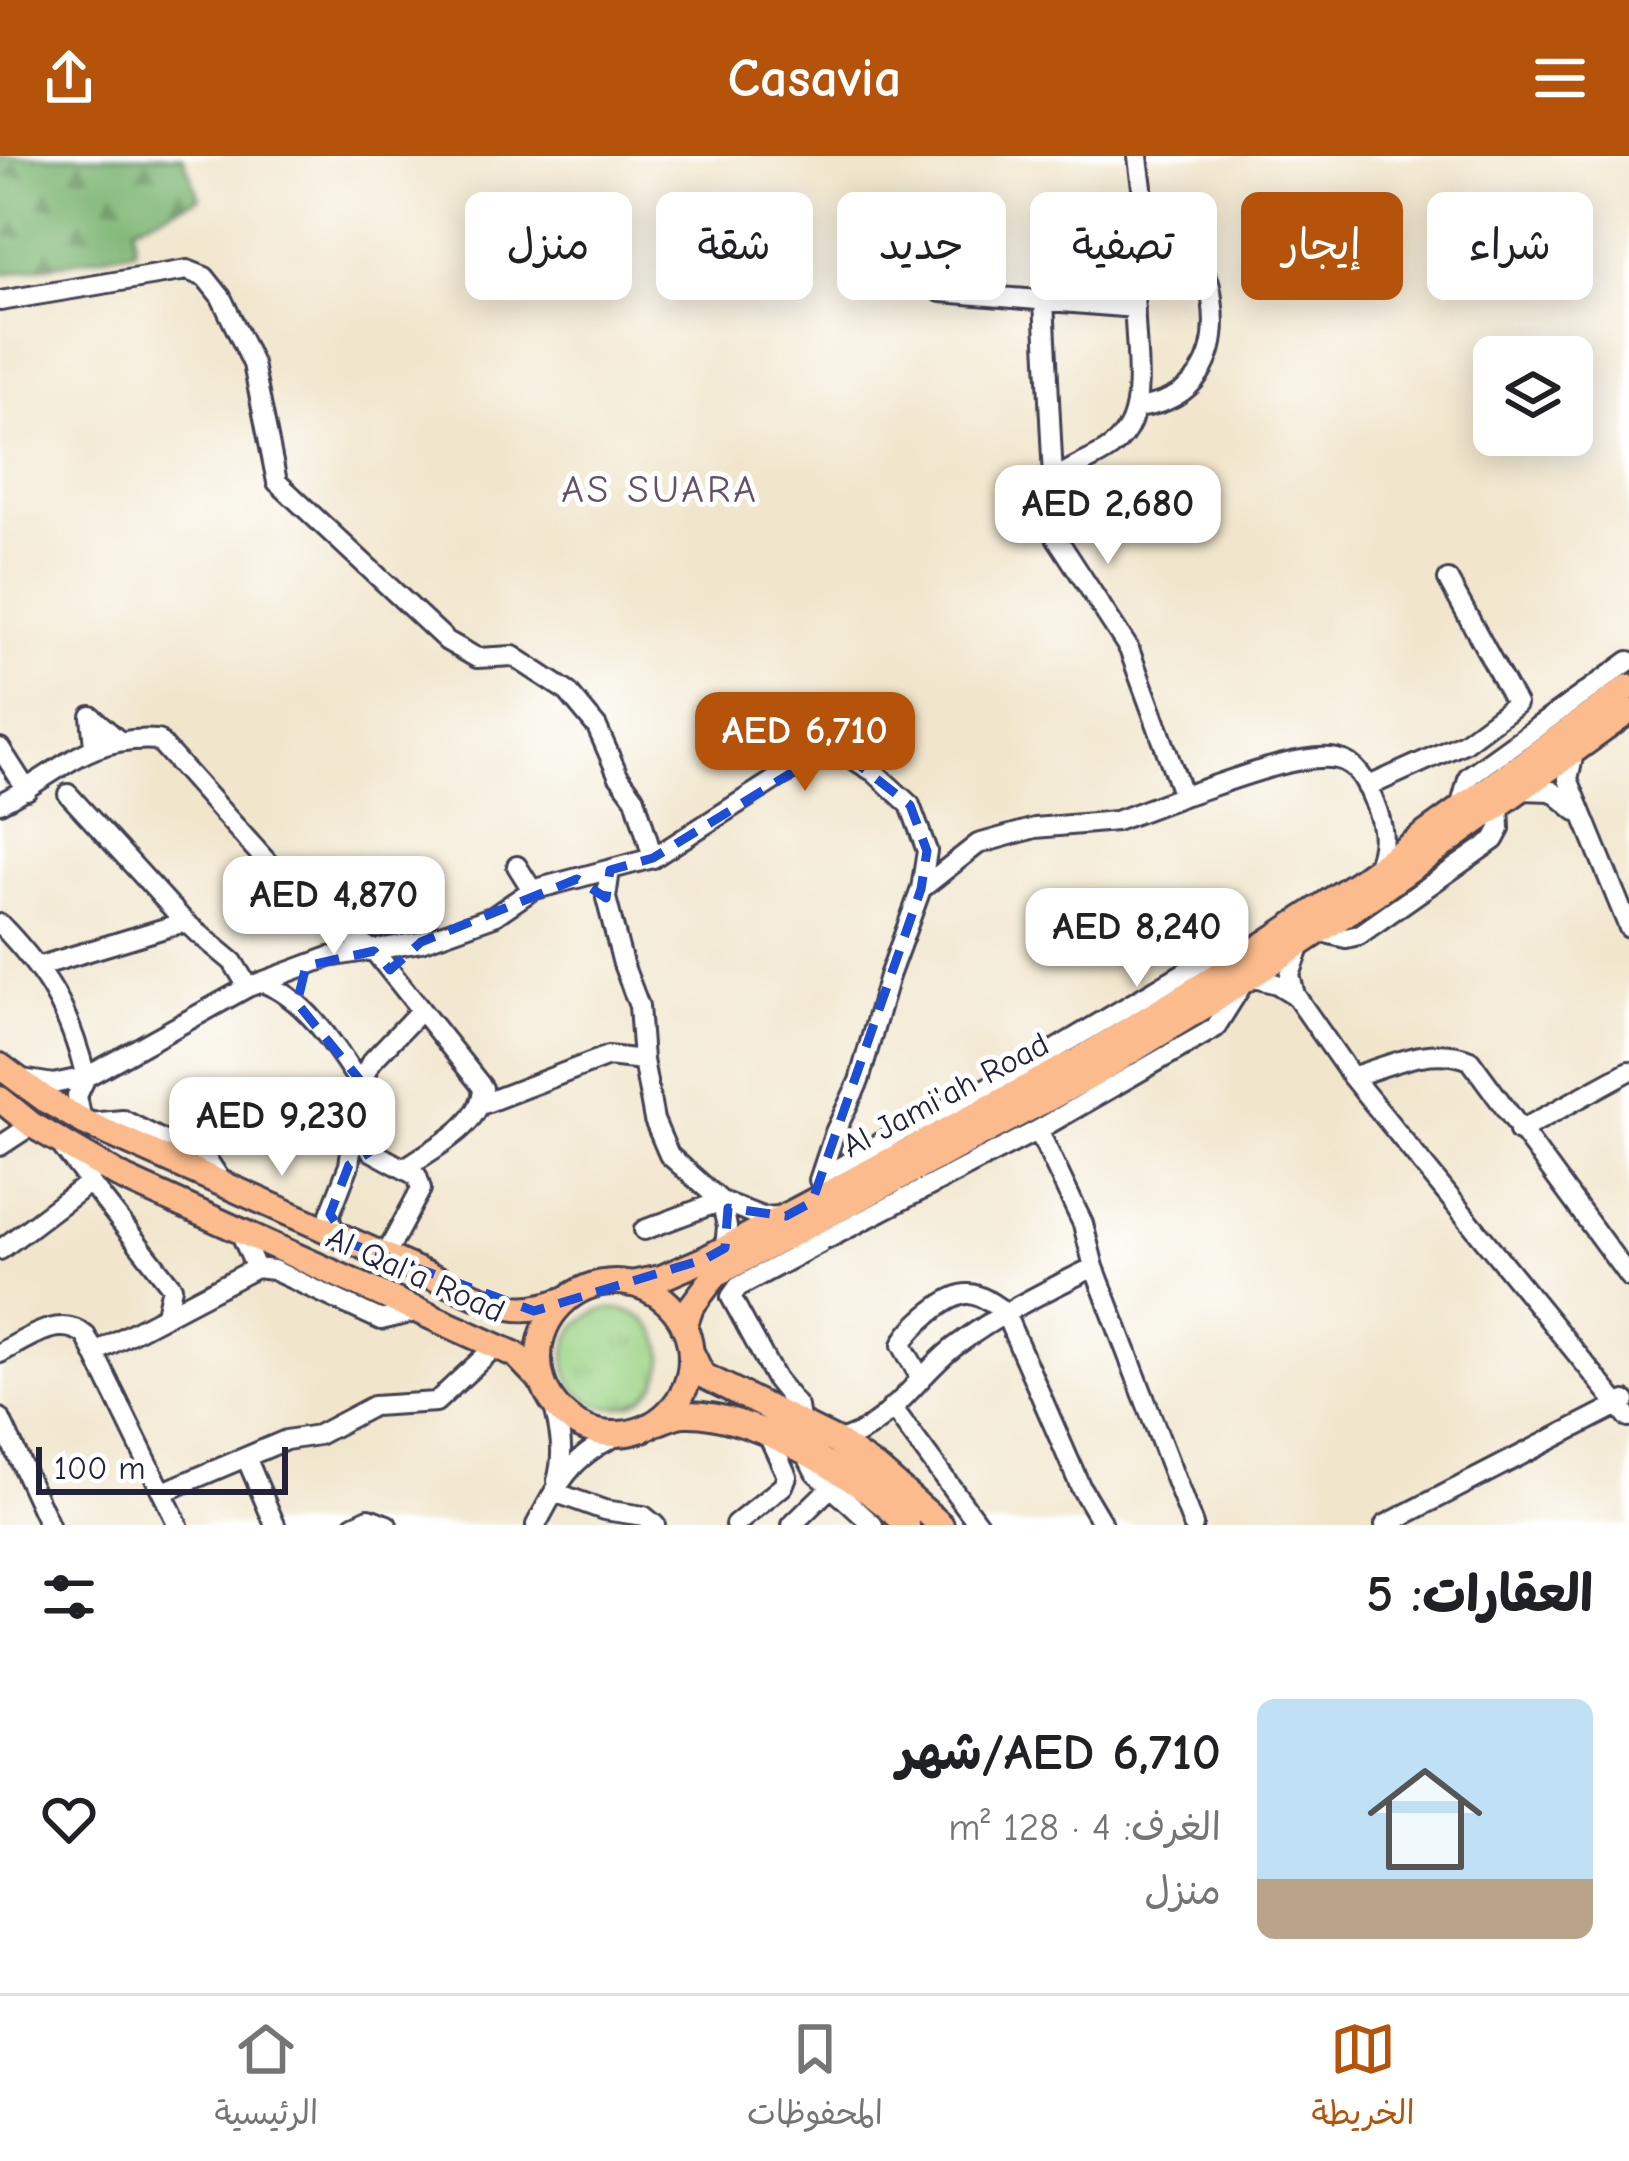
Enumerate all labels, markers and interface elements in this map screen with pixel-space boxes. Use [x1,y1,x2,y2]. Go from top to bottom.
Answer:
icon: share [36,45,102,111]
icon: menu [1527,45,1593,111]
text: Casavia [728,47,901,110]
chip: منزل [465,192,632,300]
chip: شقة [656,192,813,300]
chip: جديد [837,192,1006,300]
chip: تصفية [1030,192,1217,300]
chip: إيجار [1241,192,1403,300]
chip: شراء [1427,192,1593,300]
map controls [1473,336,1593,456]
button: layers [1473,336,1593,456]
pin: AED 2,680 [971,465,1245,567]
district label: AS SUARA [561,467,759,512]
text: AED 2,680 [1022,481,1194,526]
pin: AED 6,710 [668,692,942,794]
text: AED 6,710 [722,708,888,753]
pin: AED 4,870 [197,856,471,958]
text: AED 4,870 [250,872,418,917]
pin: AED 8,240 [1000,888,1274,990]
text: AED 8,240 [1052,904,1222,949]
street label: Al Jami'ah Road [836,1025,1055,1165]
pin: AED 9,230 [145,1077,419,1179]
text: AED 9,230 [196,1093,368,1138]
street label: Al Qal'a Road [321,1218,510,1330]
scale bar [36,1441,288,1494]
text: 100 m [54,1449,146,1487]
icon: filters [36,1564,102,1630]
text: العقارات: 5 [1366,1565,1593,1624]
text: AED 6,710/شهر [897,1723,1221,1782]
icon: home [1353,1747,1497,1891]
icon: heart [36,1786,102,1852]
text: الغرف: 4 · 128 m² [948,1805,1221,1850]
text: منزل [1144,1869,1221,1914]
tab: الرئيسية [214,2016,318,2142]
tab: المحفوظات [747,2016,883,2142]
tab: الخريطة [1312,2016,1415,2142]

